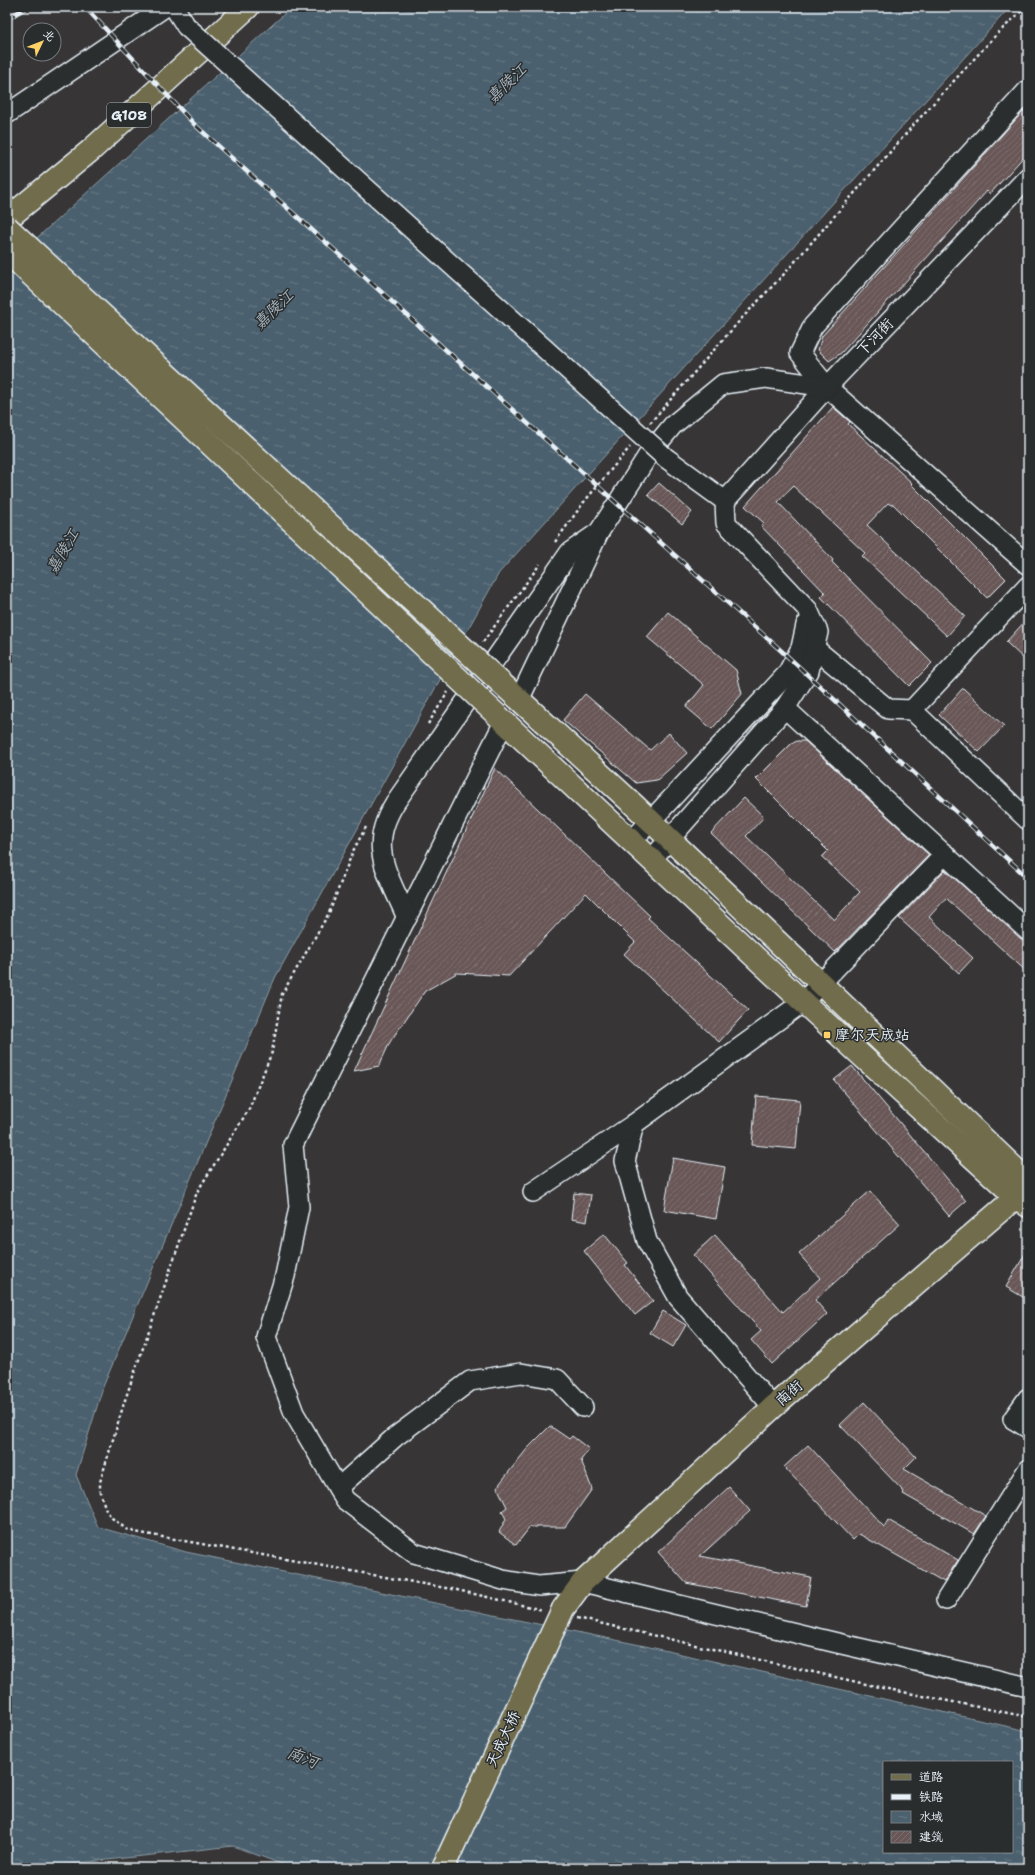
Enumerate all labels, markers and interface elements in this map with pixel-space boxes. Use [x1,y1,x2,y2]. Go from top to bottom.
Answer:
north arrow [22,22,62,62]
text: 北 [40,26,58,45]
water label: 嘉陵江 [482,58,532,108]
road number: G108 [107,103,151,127]
water label: 嘉陵江 [249,284,299,334]
street label: 下河街 [852,314,898,360]
water label: 嘉陵江 [41,524,84,577]
place label: 摩尔天成站 [835,1025,910,1045]
marker: 摩尔天成站 [822,1030,832,1040]
street label: 南街 [771,1376,807,1410]
street label: 天成大桥 [481,1708,525,1770]
water label: 南河 [284,1742,324,1774]
legend [883,1761,1013,1853]
text: 道路 [919,1769,943,1785]
text: 铁路 [919,1789,943,1805]
text: 水域 [919,1809,943,1825]
text: 建筑 [919,1829,943,1845]

